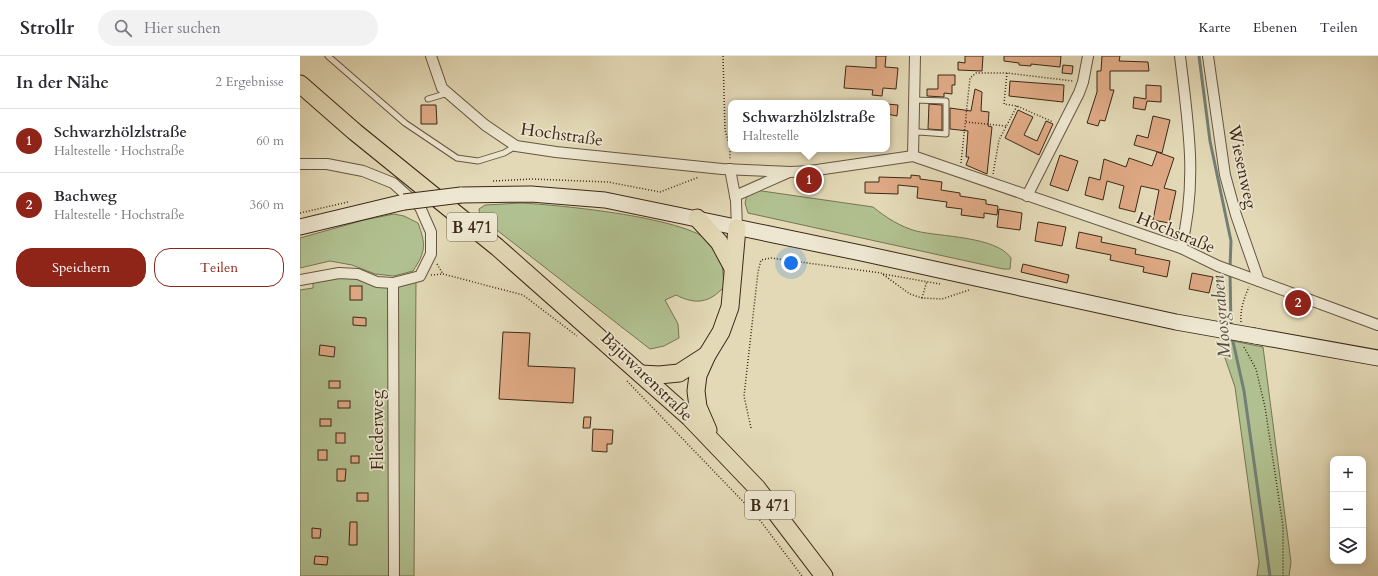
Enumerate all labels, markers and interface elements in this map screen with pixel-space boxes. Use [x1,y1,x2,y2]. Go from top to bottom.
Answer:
search box [98,10,378,46]
text: Strollr [20,15,74,41]
icon: search [112,17,134,39]
text: Hier suchen [144,18,221,38]
text: Karte [1198,18,1231,37]
text: Ebenen [1253,18,1298,37]
text: Teilen [1320,18,1358,37]
text: In der Nähe [16,71,109,94]
text: 2 Ergebnisse [215,73,284,91]
popup [728,100,890,152]
text: Schwarzhölzlstraße [743,107,875,127]
street label: Hochstraße [519,117,605,152]
text: Schwarzhölzlstraße [54,122,187,142]
street label: Wiesenweg [1222,122,1263,212]
text: Haltestelle [743,127,799,145]
text: 1 [26,132,32,150]
text: 60 m [256,132,284,150]
text: Haltestelle · Hochstraße [54,142,184,160]
pin: 1 [796,165,822,195]
text: Bachweg [54,186,117,206]
text: 2 [26,196,32,214]
text: 360 m [250,196,284,214]
text: Haltestelle · Hochstraße [54,206,184,224]
street label: Hochstraße [1133,206,1219,259]
road number: B 471 [447,213,497,241]
button: Speichern [16,248,146,287]
button: Teilen [154,248,284,287]
your location [781,253,801,273]
water label: Moosgraben [1205,274,1238,360]
pin: 2 [1285,288,1311,318]
street label: Bajuwarenstraße [595,326,698,426]
street label: Fliederweg [366,389,389,470]
map controls [1330,456,1366,564]
button: + [1330,456,1366,492]
road number: B 471 [745,491,795,519]
button: − [1330,492,1366,528]
button: layers [1330,528,1366,564]

